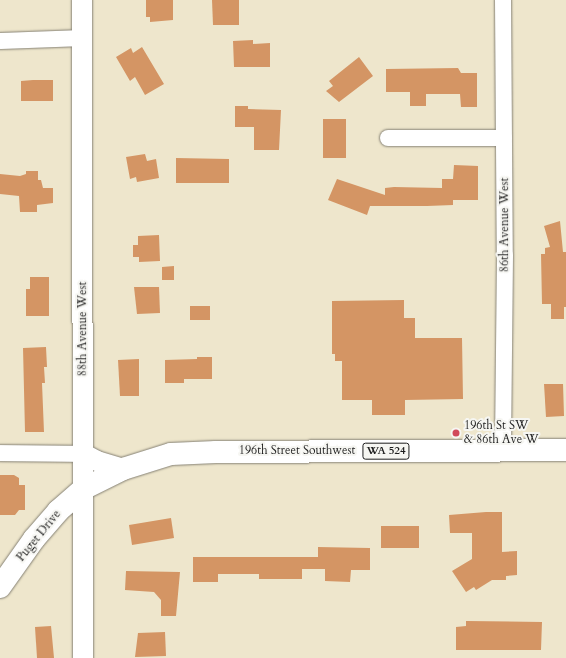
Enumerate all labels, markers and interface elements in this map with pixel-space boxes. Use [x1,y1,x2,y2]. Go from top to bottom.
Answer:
street label: 86th Avenue West [498,178,512,272]
street label: 88th Avenue West [76,282,90,376]
place label: 196th St SW & 86th Ave W [464,419,539,447]
marker: 196th St SW & 86th Ave W [451,428,461,438]
road number: WA 524 [362,442,410,460]
street label: 196th Street Southwest [239,444,355,458]
street label: Puget Drive [14,507,64,565]

